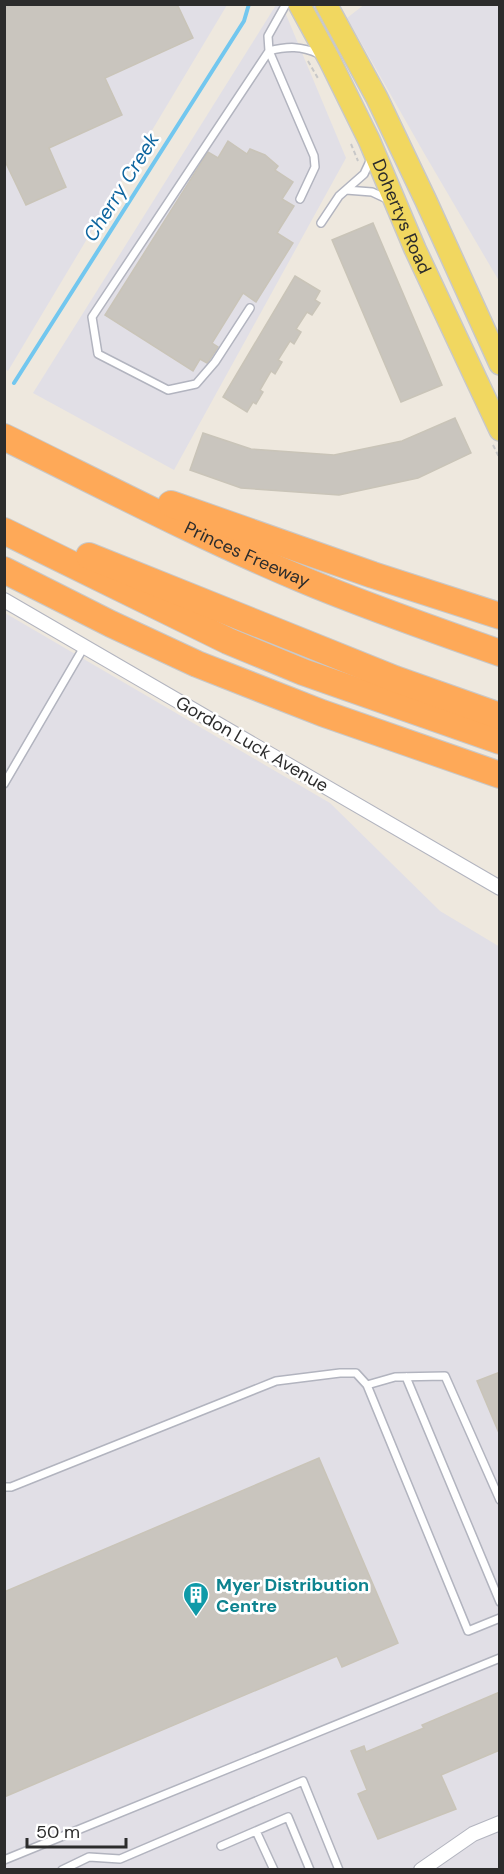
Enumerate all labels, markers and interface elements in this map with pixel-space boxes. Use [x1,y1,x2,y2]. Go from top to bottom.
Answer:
water label: Cherry Creek [77,127,165,246]
street label: Dohertys Road [366,155,437,278]
street label: Princes Freeway [180,516,313,593]
street label: Gordon Luck Avenue [171,690,333,798]
place label: Myer Distribution Centre [216,1573,369,1618]
building icon: Myer Distribution Centre [181,1580,211,1618]
scale bar [27,1811,126,1849]
text: 50 m [36,1820,80,1844]

